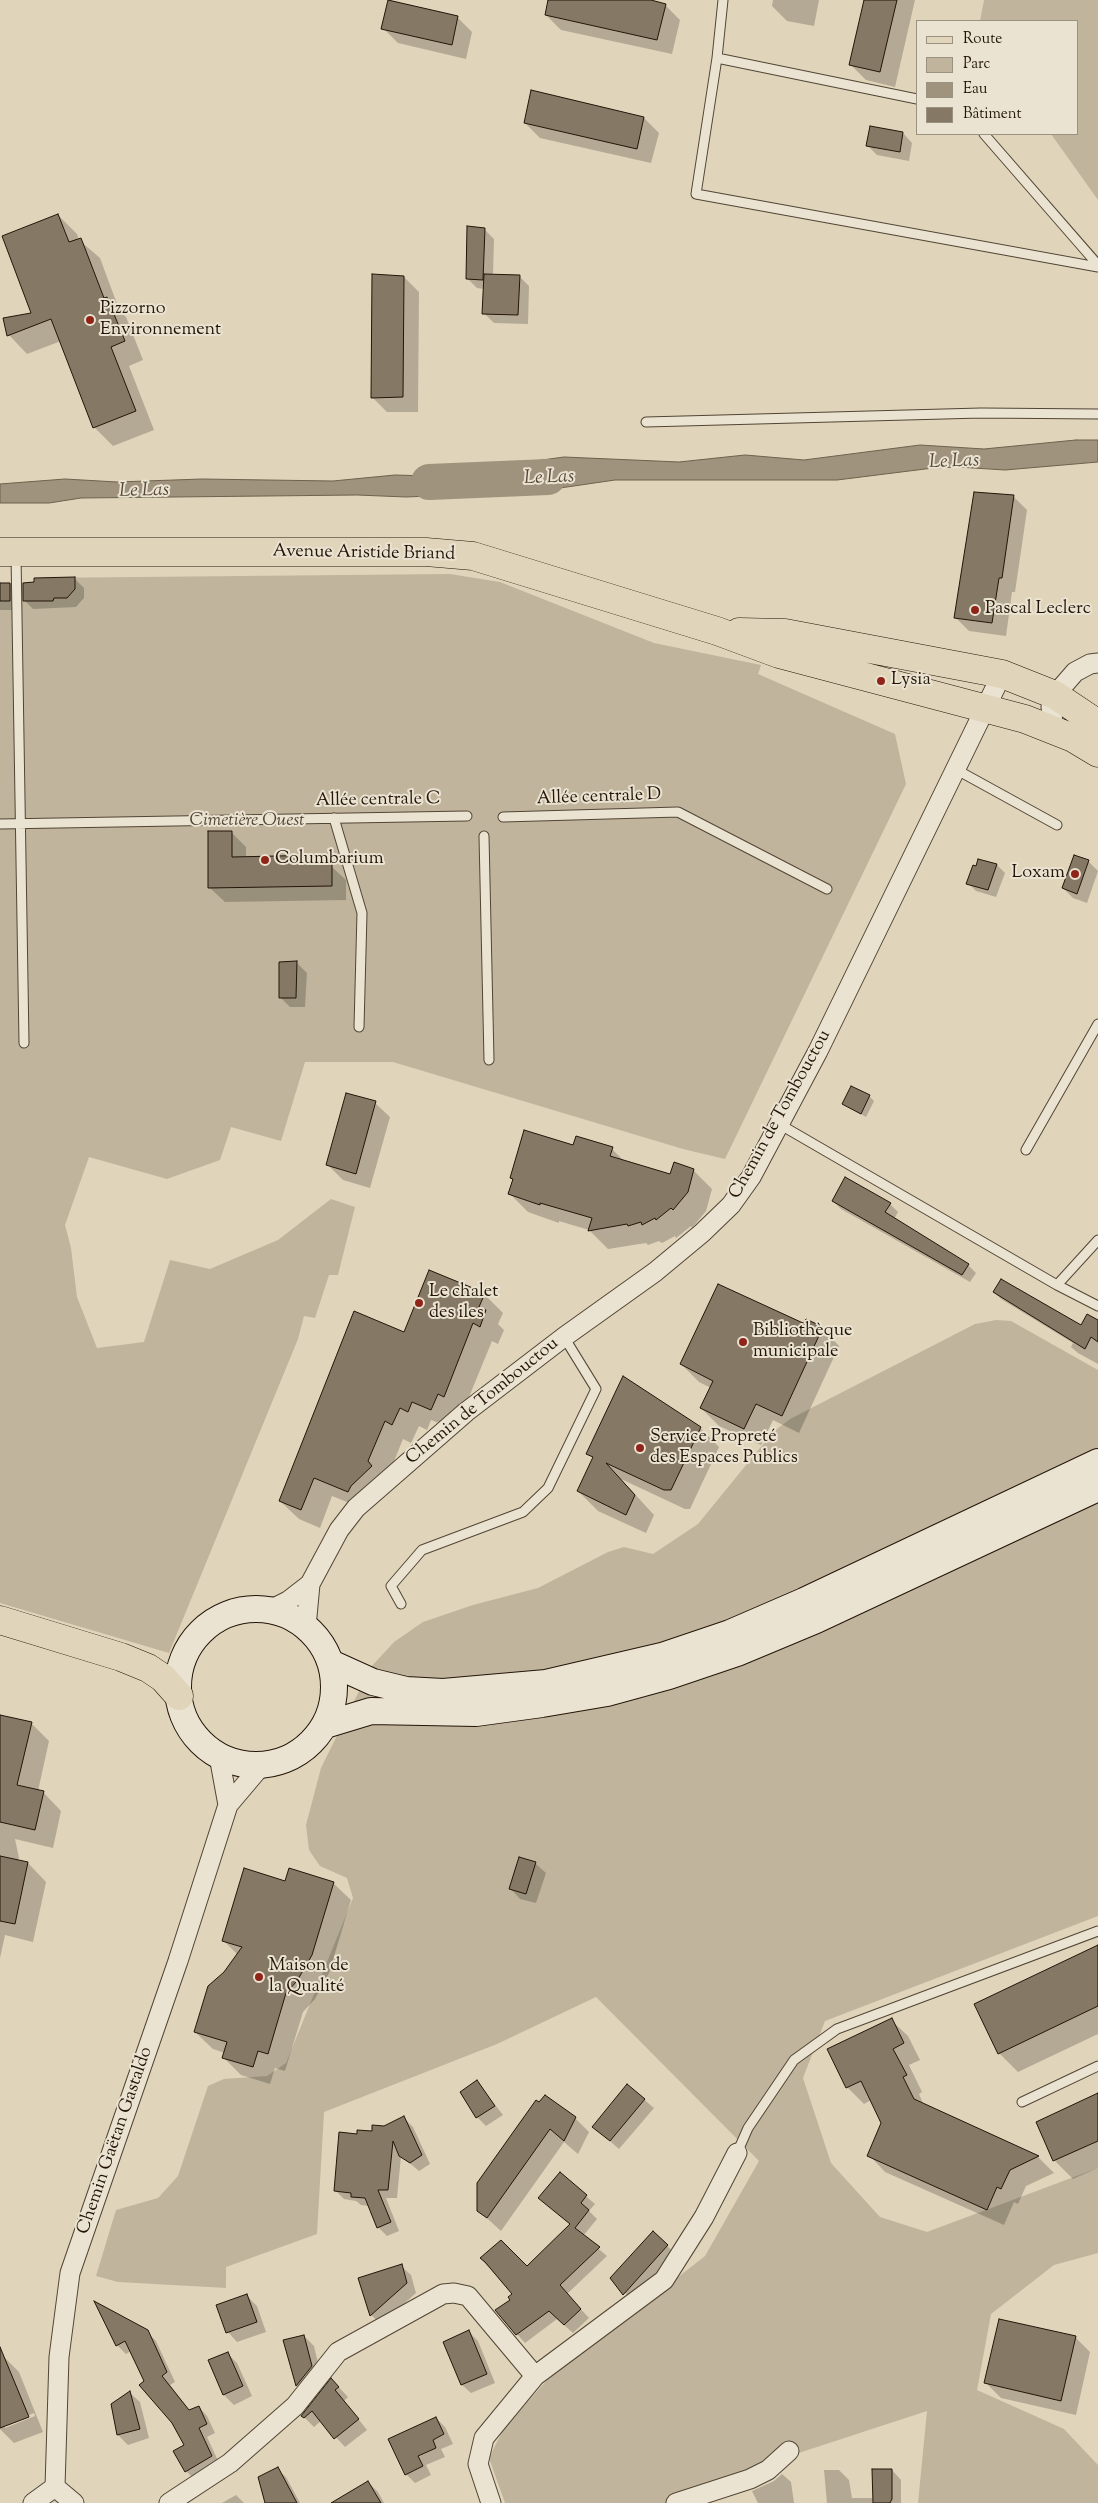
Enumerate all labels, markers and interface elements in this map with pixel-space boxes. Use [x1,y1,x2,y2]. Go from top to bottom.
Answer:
legend [916,20,1078,135]
text: Route [963,29,1002,50]
text: Parc [963,54,990,75]
text: Eau [963,79,987,100]
text: Bâtiment [963,104,1022,125]
place label: Pizzorno Environnement [100,299,221,342]
marker: Pizzorno Environnement [84,314,96,326]
water label: Le Las [928,451,980,475]
water label: Le Las [523,467,575,491]
water label: Le Las [119,480,169,504]
street label: Avenue Aristide Briand [272,542,456,566]
place label: Pascal Leclerc [985,599,1091,621]
marker: Pascal Leclerc [969,604,981,616]
place label: Lysia [891,670,931,692]
marker: Lysia [875,675,887,687]
street label: Allée centrale D [536,785,662,811]
street label: Allée centrale C [315,789,441,813]
park label: Cimetière Ouest [189,811,305,833]
place label: Columbarium [275,849,384,871]
marker: Columbarium [259,854,271,866]
place label: Loxam [1011,863,1065,885]
marker: Loxam [1069,868,1081,880]
street label: Chemin de Tombouctou [725,1027,837,1203]
place label: Le chalet des iles [429,1282,498,1325]
marker: Le chalet des iles [413,1297,425,1309]
place label: Bibliothèque municipale [753,1321,852,1364]
street label: Chemin de Tombouctou [402,1334,564,1470]
marker: Bibliothèque municipale [737,1336,749,1348]
place label: Service Propreté des Espaces Publics [650,1427,798,1470]
marker: Service Propreté des Espaces Publics [634,1442,646,1454]
place label: Maison de la Qualité [269,1956,349,1998]
marker: Maison de la Qualité [253,1971,265,1983]
street label: Chemin Gaëtan Gastaldo [74,2044,158,2238]

